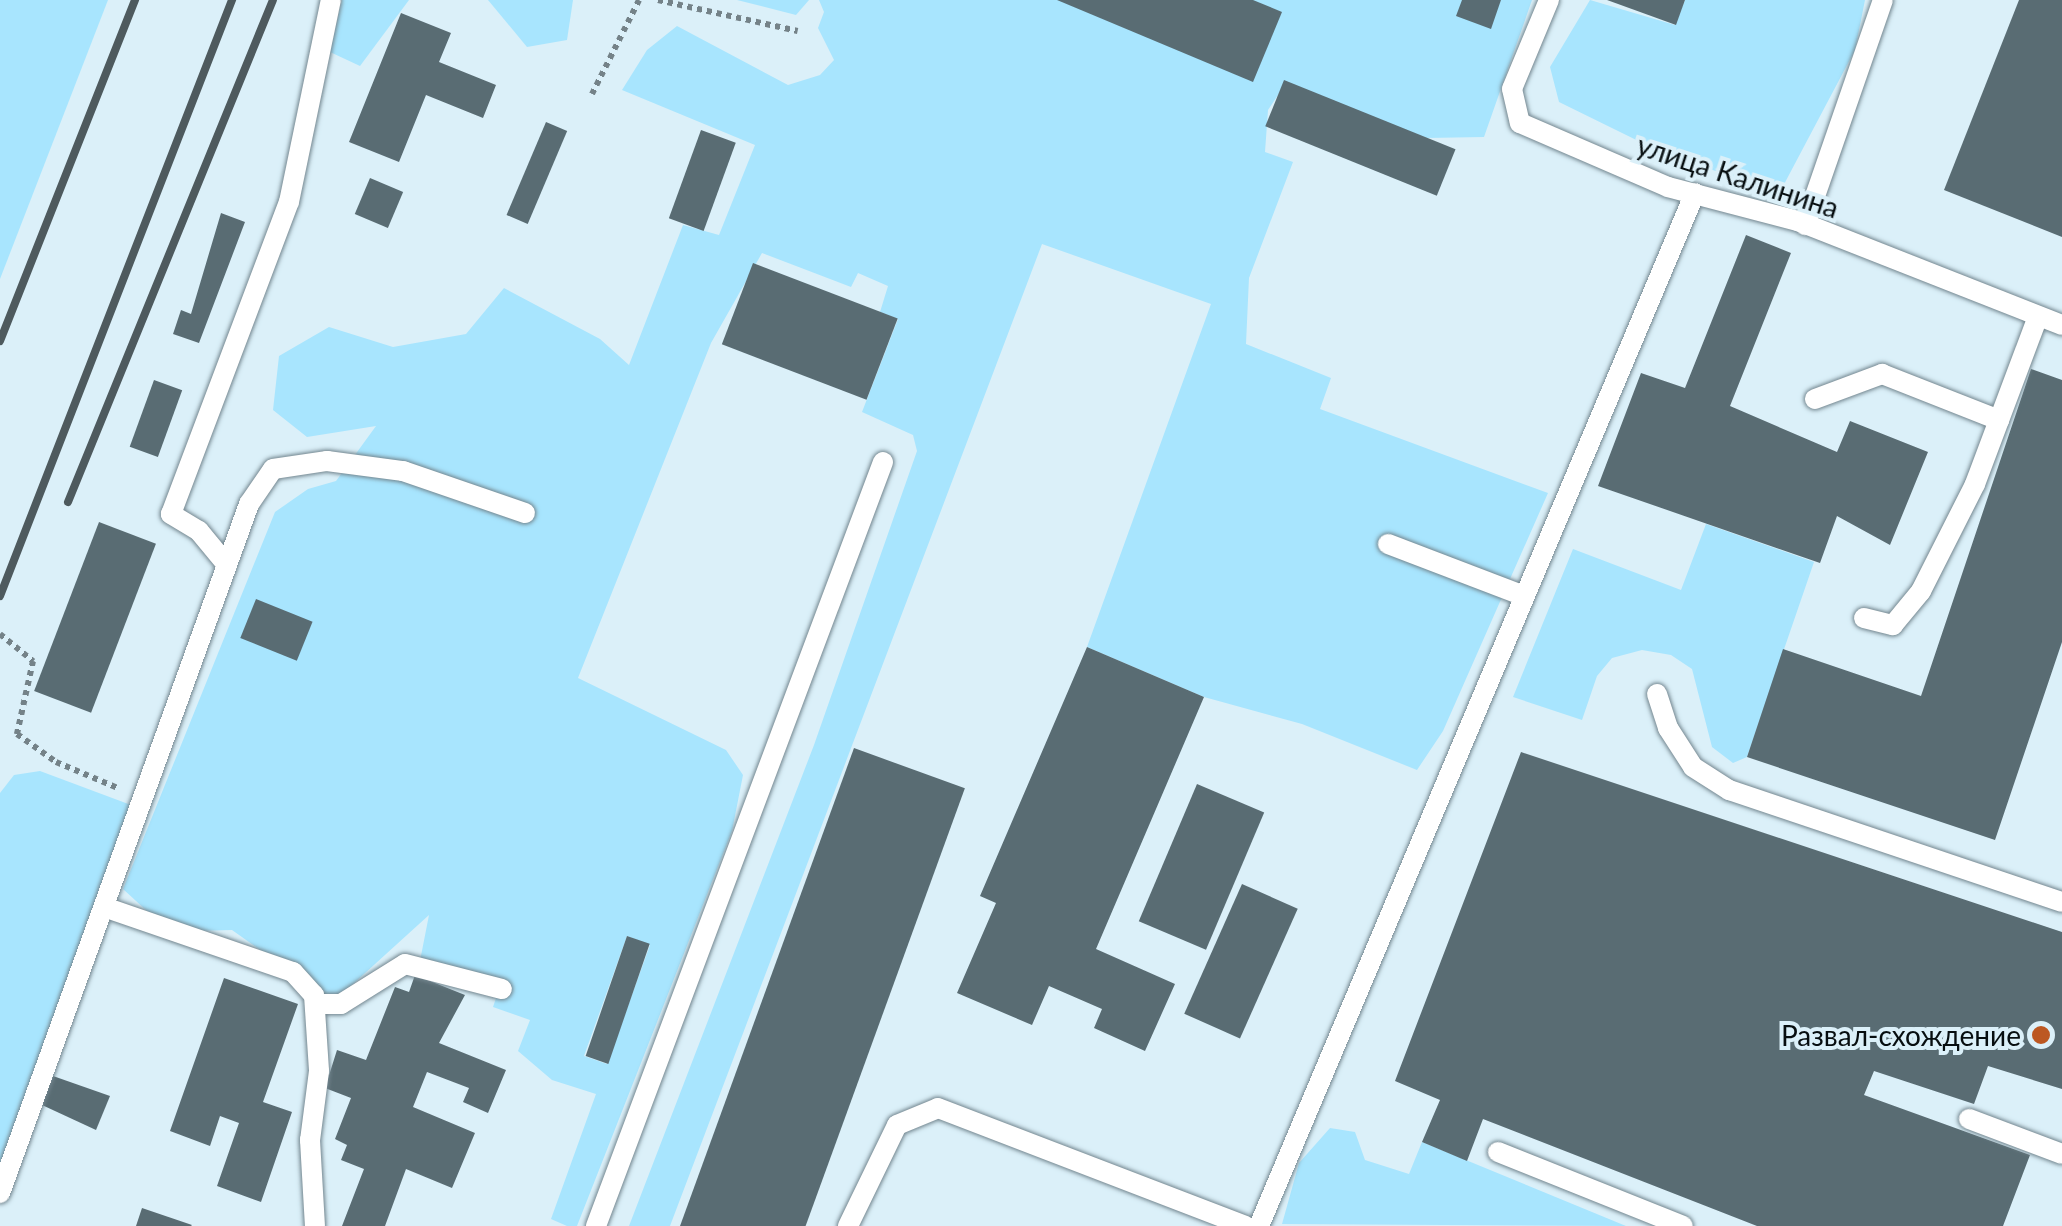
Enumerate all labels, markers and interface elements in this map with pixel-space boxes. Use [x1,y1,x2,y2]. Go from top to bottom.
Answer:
street label: улица Калинина [1633,128,1843,224]
place label: Развал-схождение [1781,1018,2021,1052]
marker: Развал-схождение [2030,1024,2052,1046]

